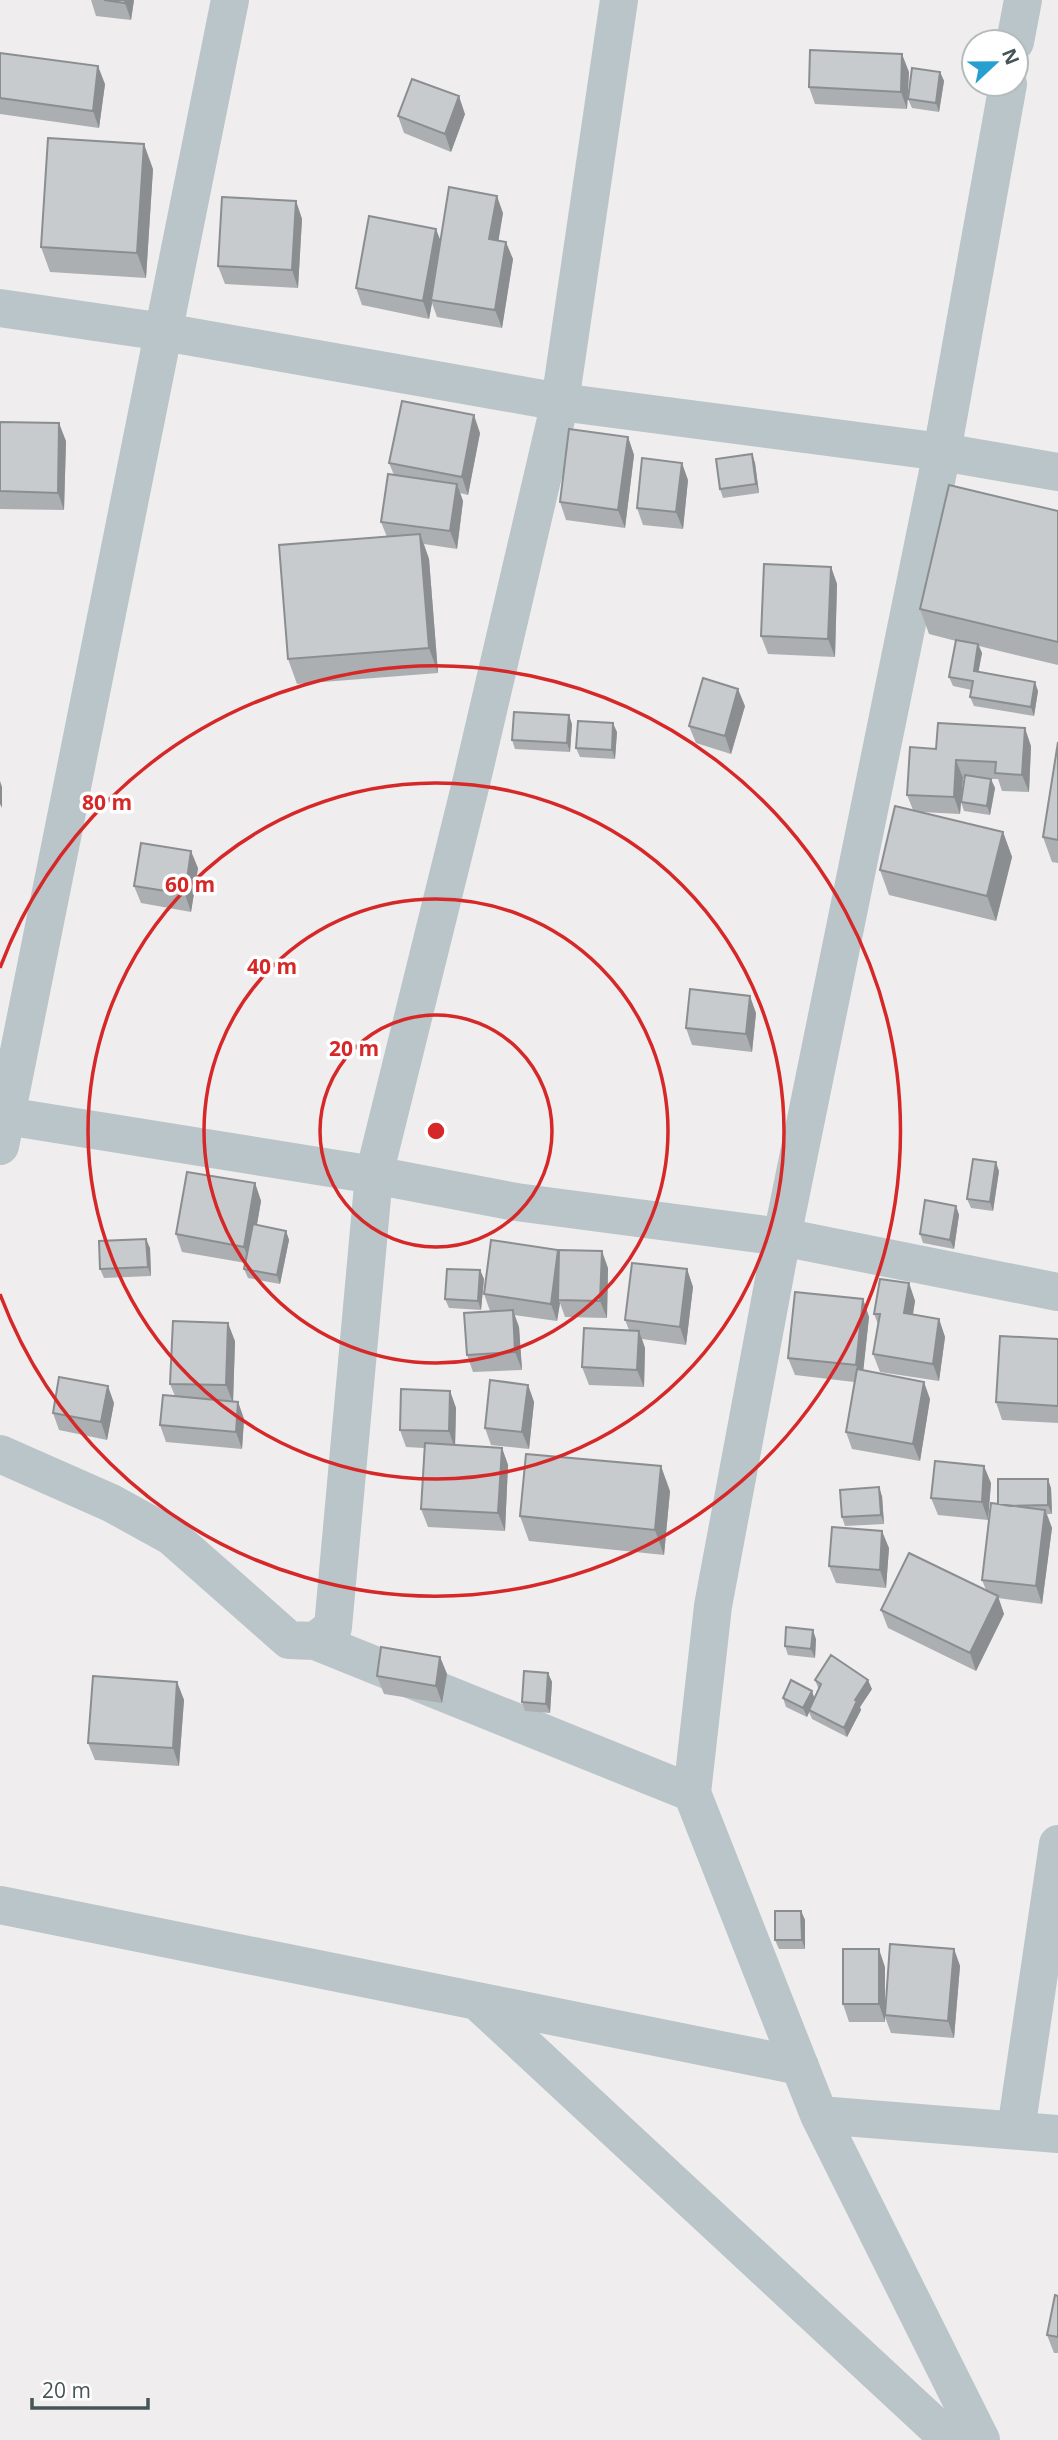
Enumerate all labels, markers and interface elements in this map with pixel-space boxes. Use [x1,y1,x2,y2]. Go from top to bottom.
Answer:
north arrow [960,28,1030,98]
text: N [996,45,1026,69]
text: 80 m [82,788,132,816]
text: 60 m [165,870,215,898]
text: 40 m [247,952,297,980]
text: 20 m [329,1034,379,1062]
centre of rings [424,1119,448,1143]
scale bar [32,2366,147,2410]
text: 20 m [42,2376,91,2404]

